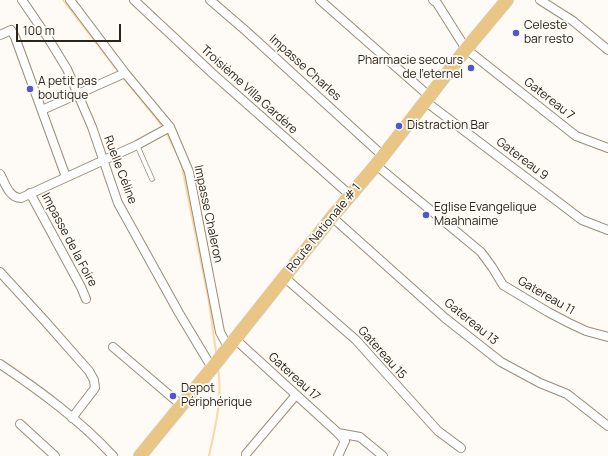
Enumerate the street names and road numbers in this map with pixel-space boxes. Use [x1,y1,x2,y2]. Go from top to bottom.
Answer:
street label: Impasse Charles [266,32,344,104]
street label: Troisième Villa Gardère [198,43,300,137]
street label: Gatereau 7 [521,75,577,123]
street label: Ruelle Céline [100,134,140,206]
street label: Gatereau 9 [493,135,551,183]
street label: Impasse Chaleron [191,164,225,264]
street label: Route Nationale # 1 [284,181,364,275]
street label: Impasse de la Foire [38,191,100,289]
street label: Gatereau 11 [515,274,577,318]
street label: Gatereau 13 [441,296,501,348]
street label: Gatereau 15 [355,324,409,382]
street label: Gatereau 17 [265,350,323,404]

